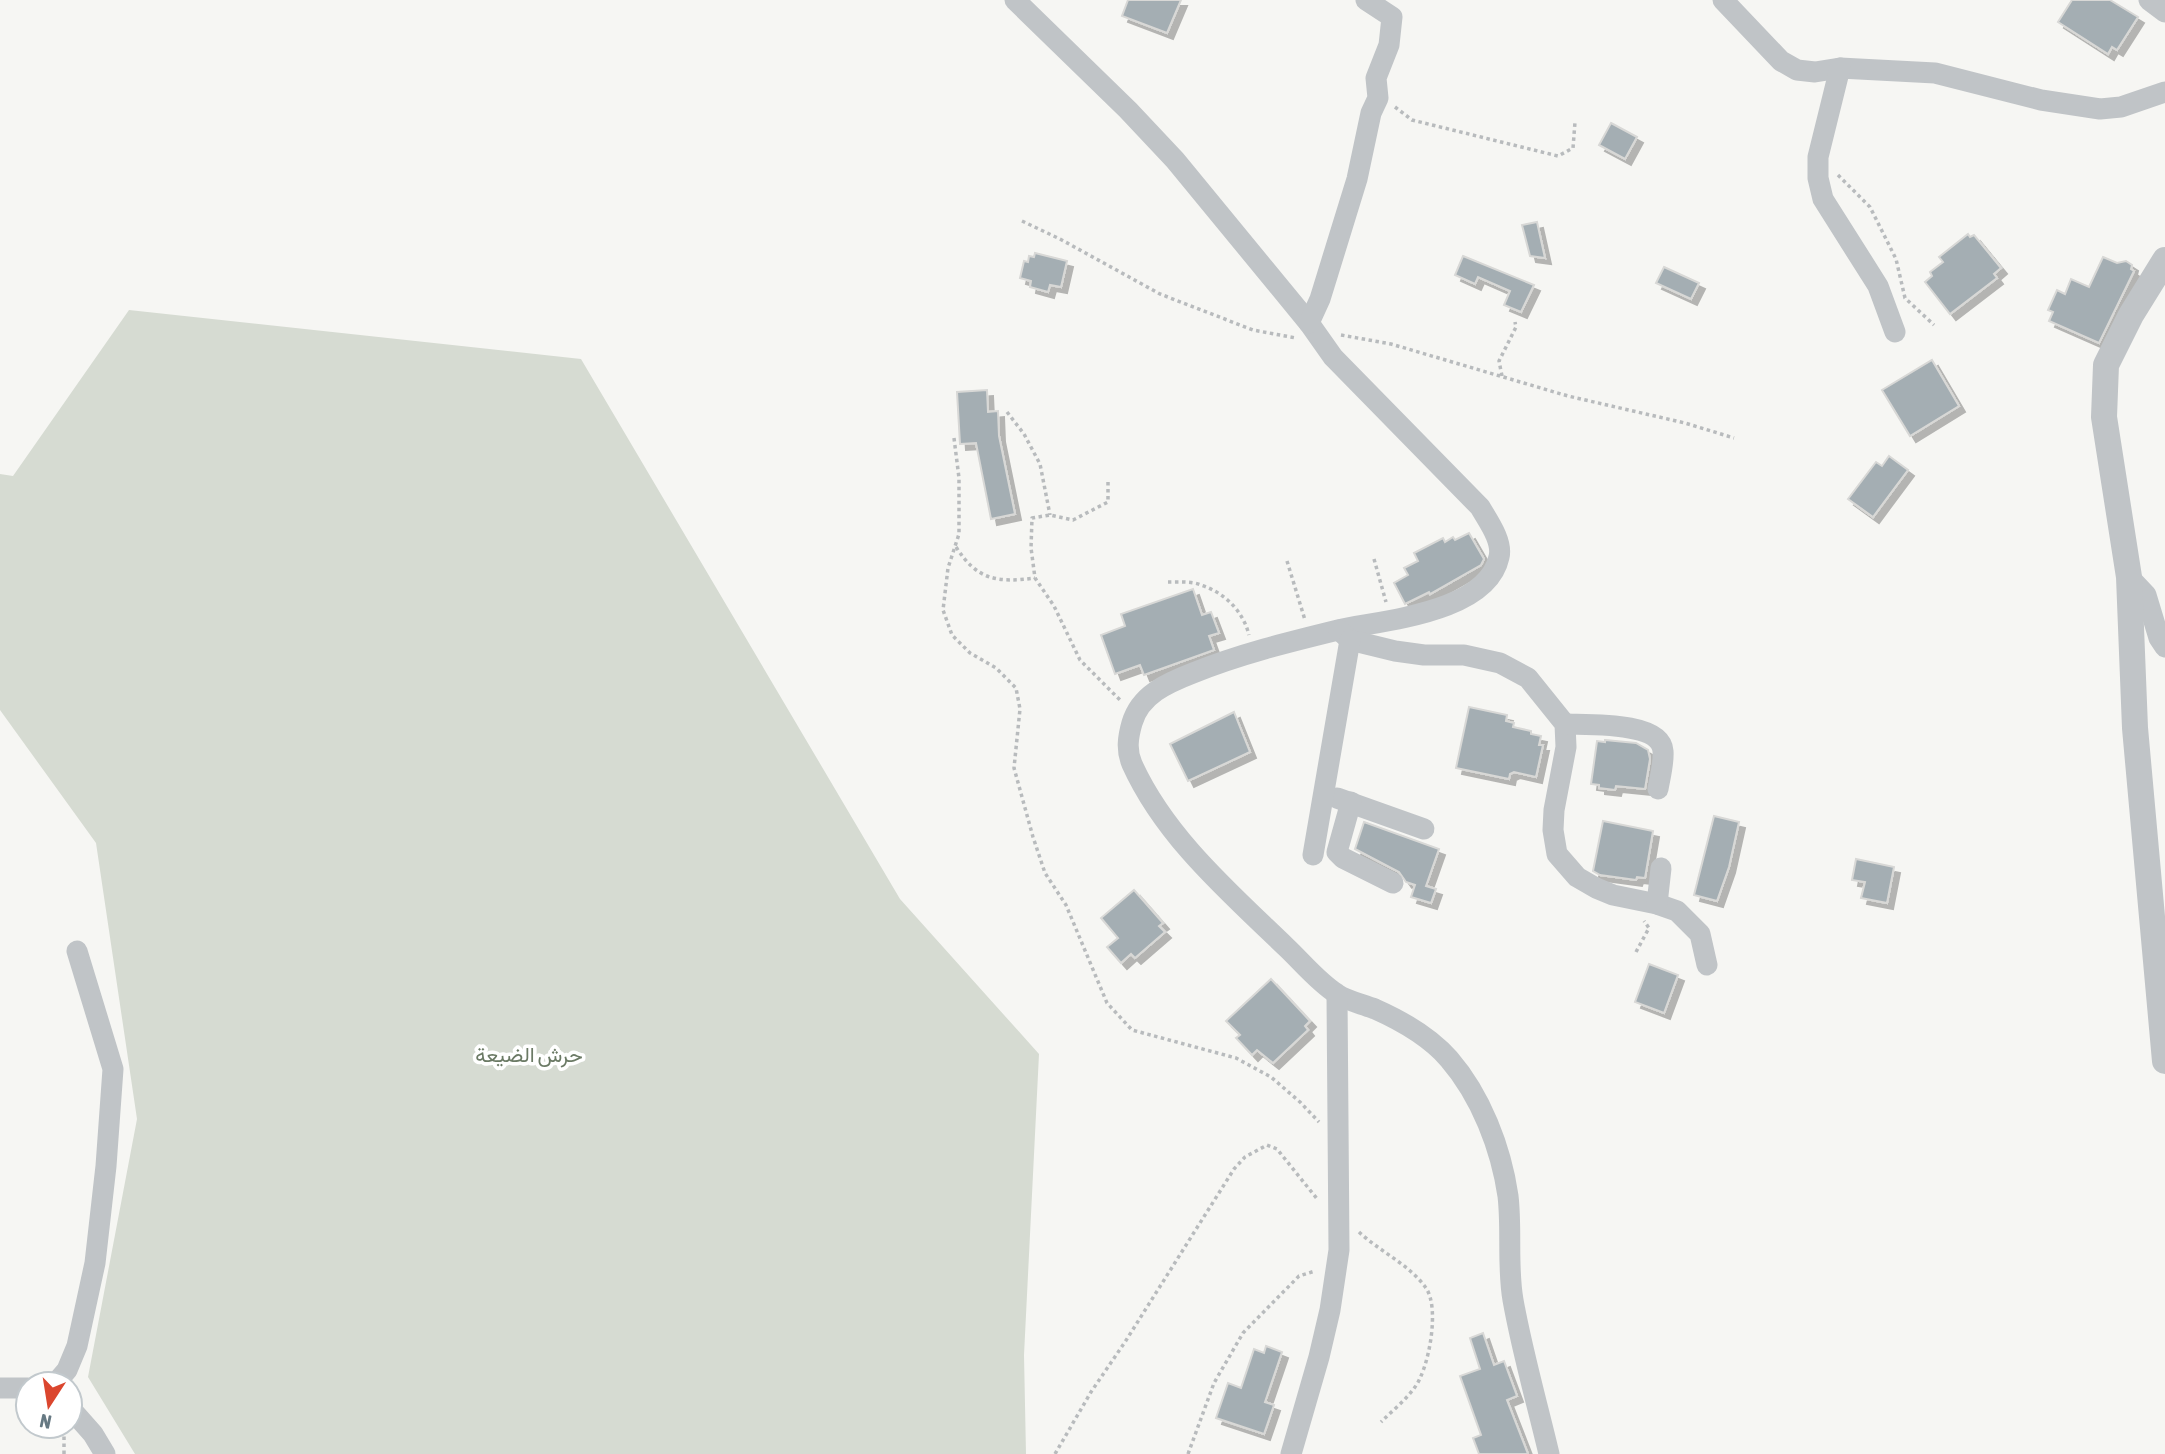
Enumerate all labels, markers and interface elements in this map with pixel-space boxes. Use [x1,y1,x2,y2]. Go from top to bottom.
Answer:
park label: حرش الضيعة [475,1042,583,1068]
north arrow [14,1370,84,1440]
text: N [38,1410,53,1434]

